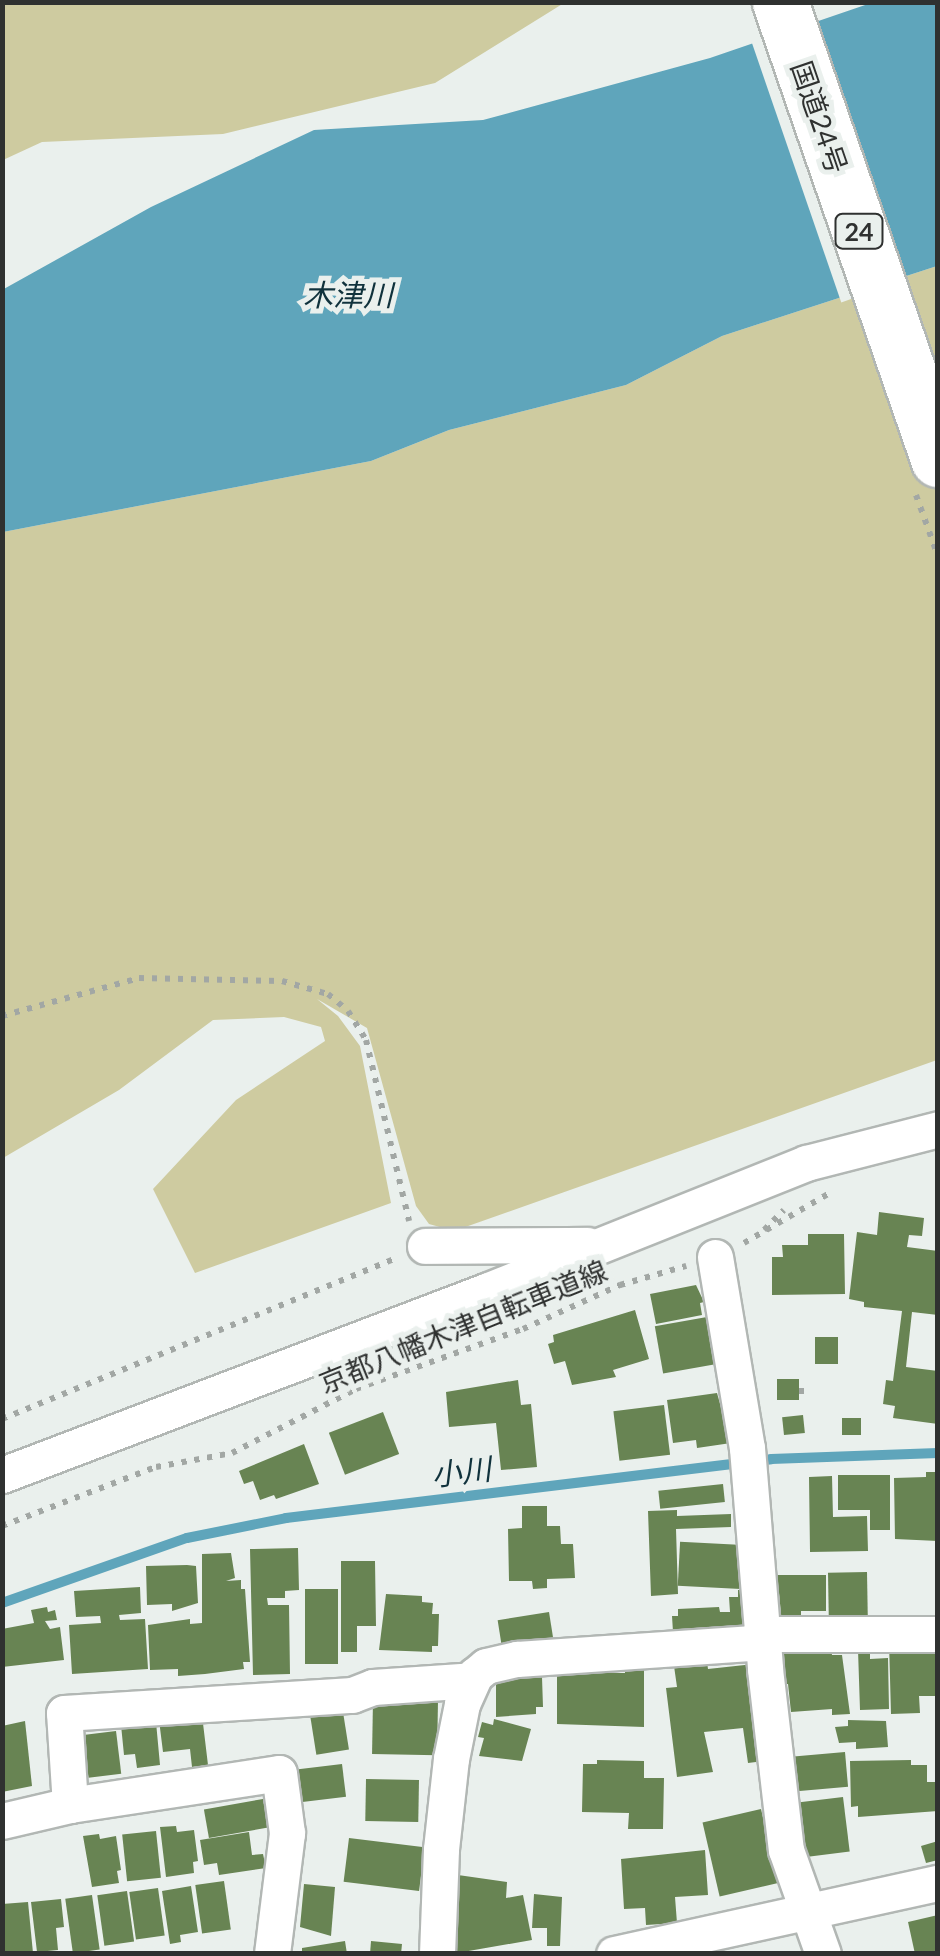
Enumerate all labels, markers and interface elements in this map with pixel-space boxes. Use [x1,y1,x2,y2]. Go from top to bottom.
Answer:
street label: 国道24号 [785,56,855,178]
road number: 24 [834,211,884,251]
water label: 木津川 [303,276,393,312]
street label: 京都八幡木津自転車道線 [314,1253,612,1399]
water label: 小川 [429,1449,493,1493]

